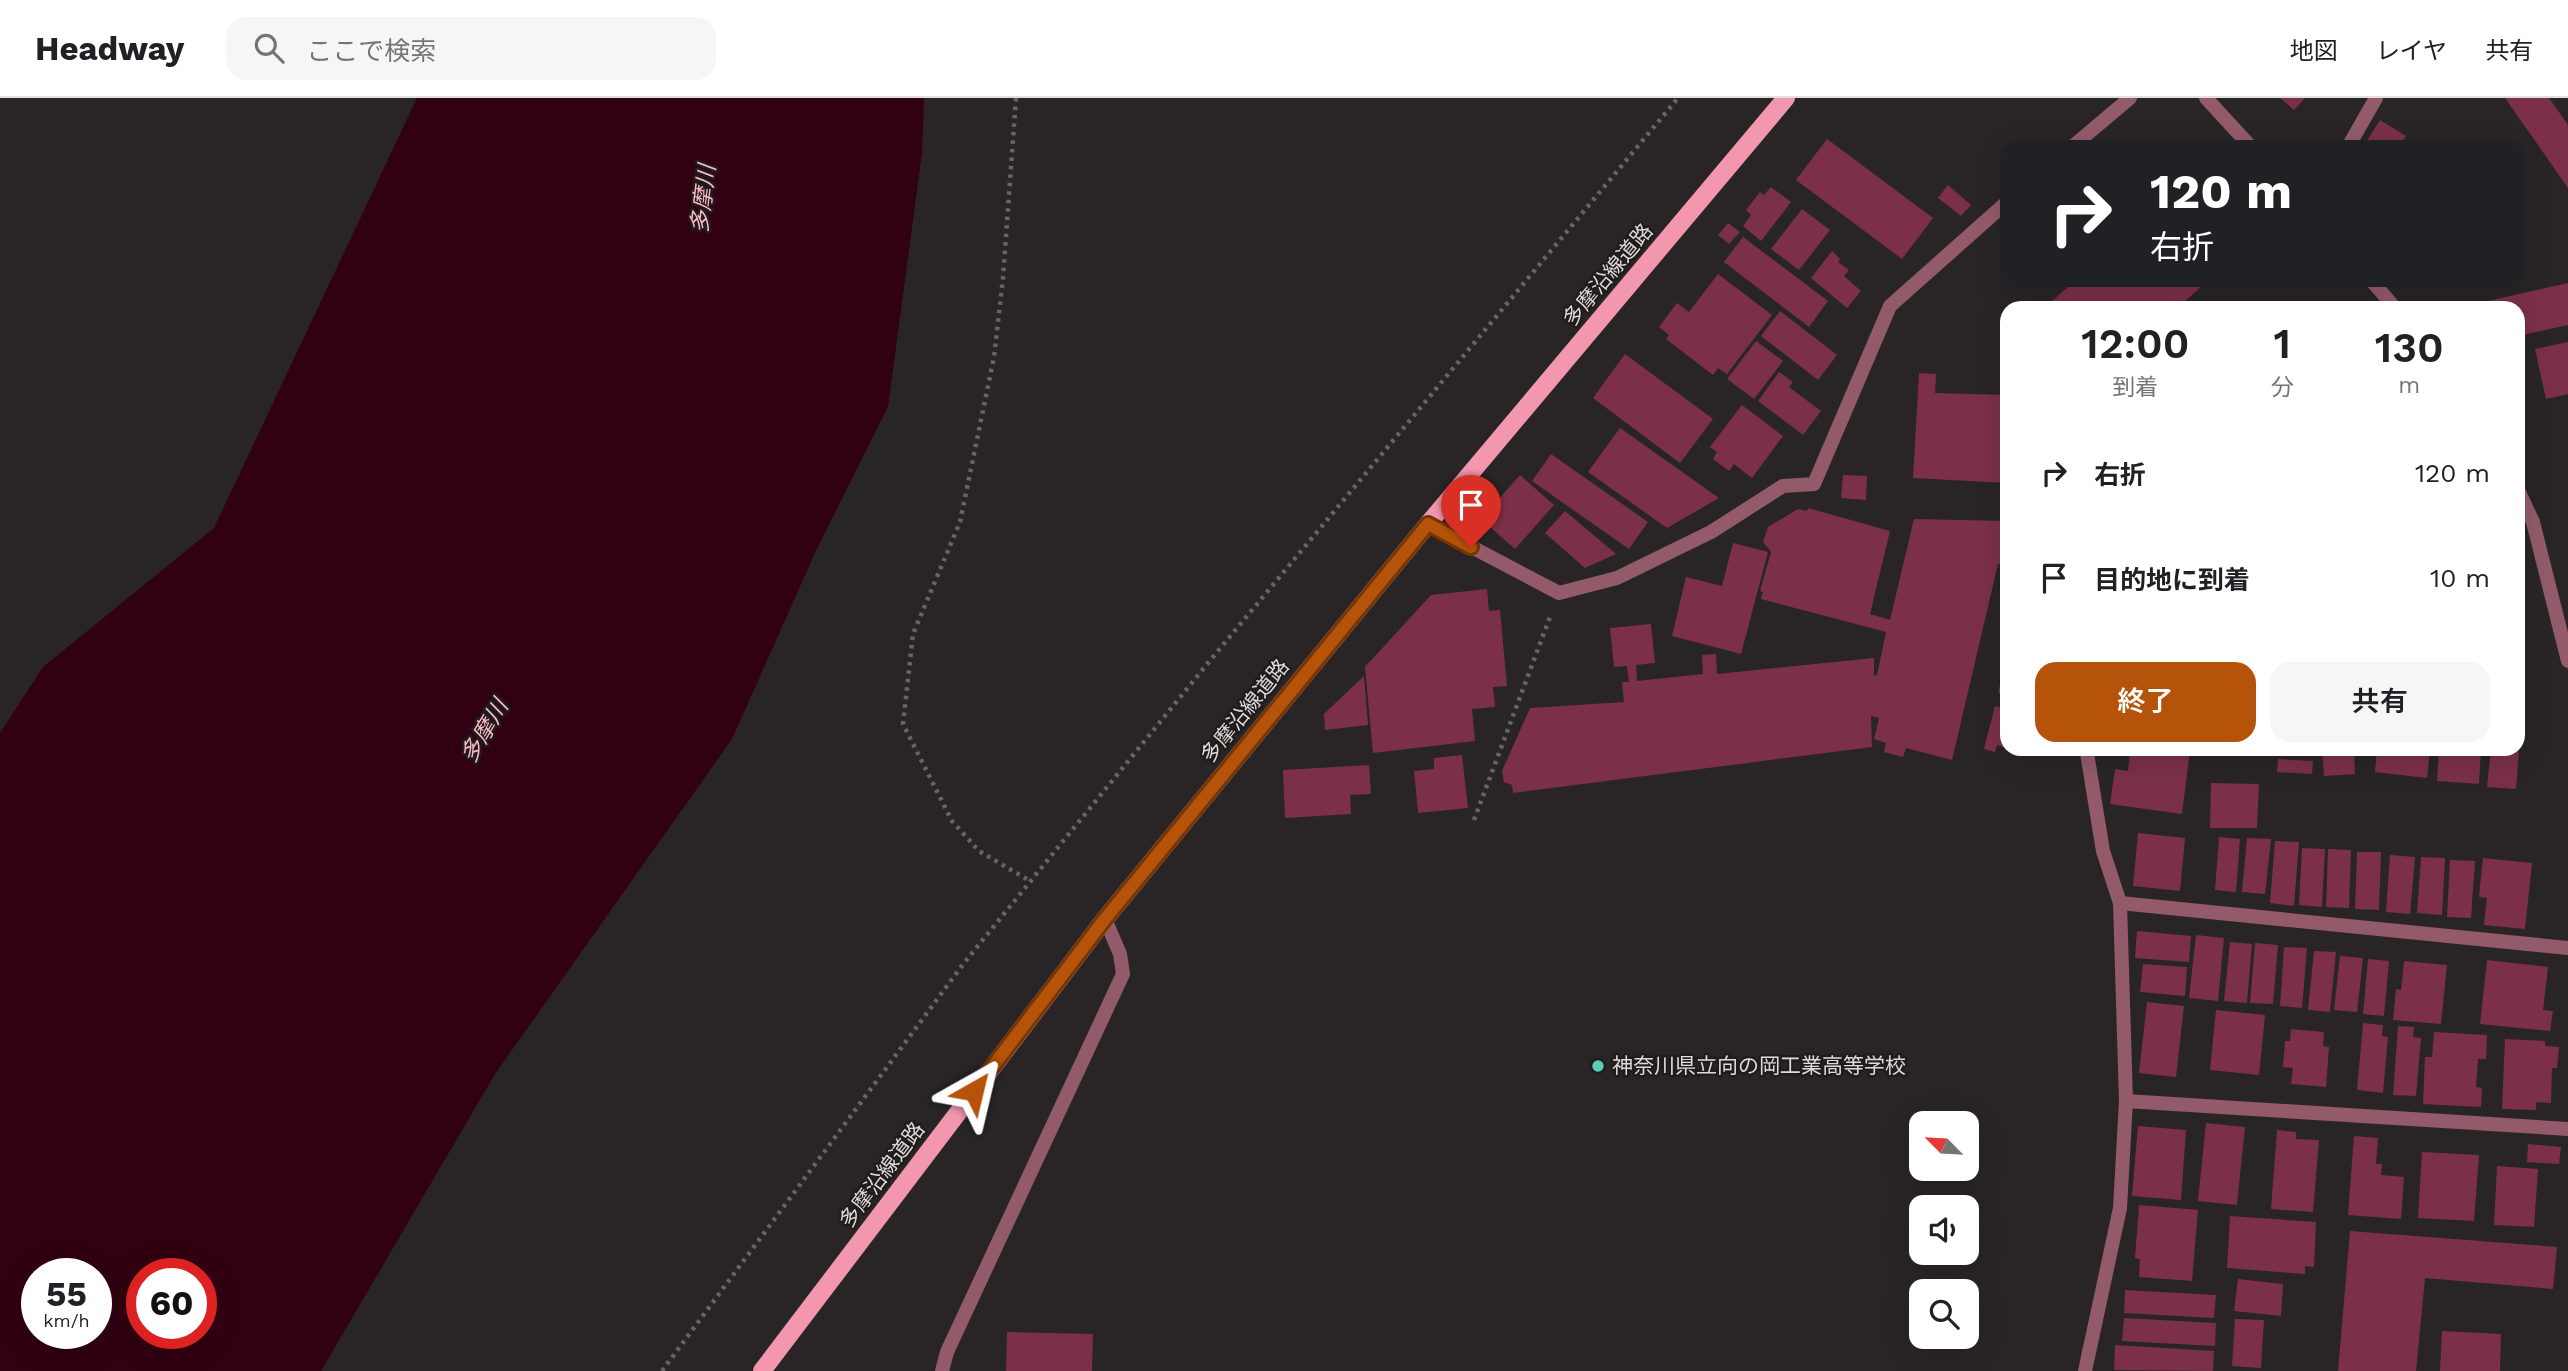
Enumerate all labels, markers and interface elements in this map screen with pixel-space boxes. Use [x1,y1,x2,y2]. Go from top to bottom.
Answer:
search box [226,17,716,80]
text: Headway [35,29,184,68]
icon: search [250,29,288,67]
text: ここで検索 [306,36,436,66]
text: 地図 [2290,37,2338,65]
text: レイヤ [2376,37,2447,65]
text: 共有 [2485,37,2533,65]
water label: 多摩川 [686,160,721,235]
text: 120 m [2150,162,2292,220]
icon: right [2035,168,2126,259]
street label: 多摩沿線道路 [1558,218,1658,331]
text: 右折 [2150,228,2214,266]
text: 12:00 [2081,319,2190,368]
text: 1 [2273,319,2291,368]
text: 130 [2375,323,2444,372]
text: m [2398,372,2420,399]
text: 到着 [2112,374,2158,401]
text: 分 [2271,374,2294,401]
icon: right [2035,454,2073,492]
text: 120 m [2415,458,2490,488]
text: 右折 [2094,460,2146,490]
pin [1441,475,1501,547]
icon: arrive [1452,486,1490,524]
icon: arrive [2035,559,2073,597]
text: 10 m [2430,563,2490,593]
text: 目的地に到着 [2094,565,2250,595]
street label: 多摩沿線道路 [1195,654,1294,768]
button: 終了 [2035,662,2256,742]
button: 共有 [2270,662,2490,742]
water label: 多摩川 [455,692,515,768]
place label: 神奈川県立向の岡工業高等学校 [1612,1053,1906,1078]
position arrow [937,1054,1011,1128]
marker: 神奈川県立向の岡工業高等学校 [1590,1058,1606,1074]
north arrow [1909,1111,1979,1181]
map controls [1909,1111,1979,1349]
street label: 多摩沿線道路 [834,1117,929,1233]
button: sound [1909,1195,1979,1265]
speed limit sign: 60 [126,1258,217,1349]
text: 55 [46,1273,87,1315]
button: search [1909,1279,1979,1349]
text: km/h [43,1310,90,1331]

